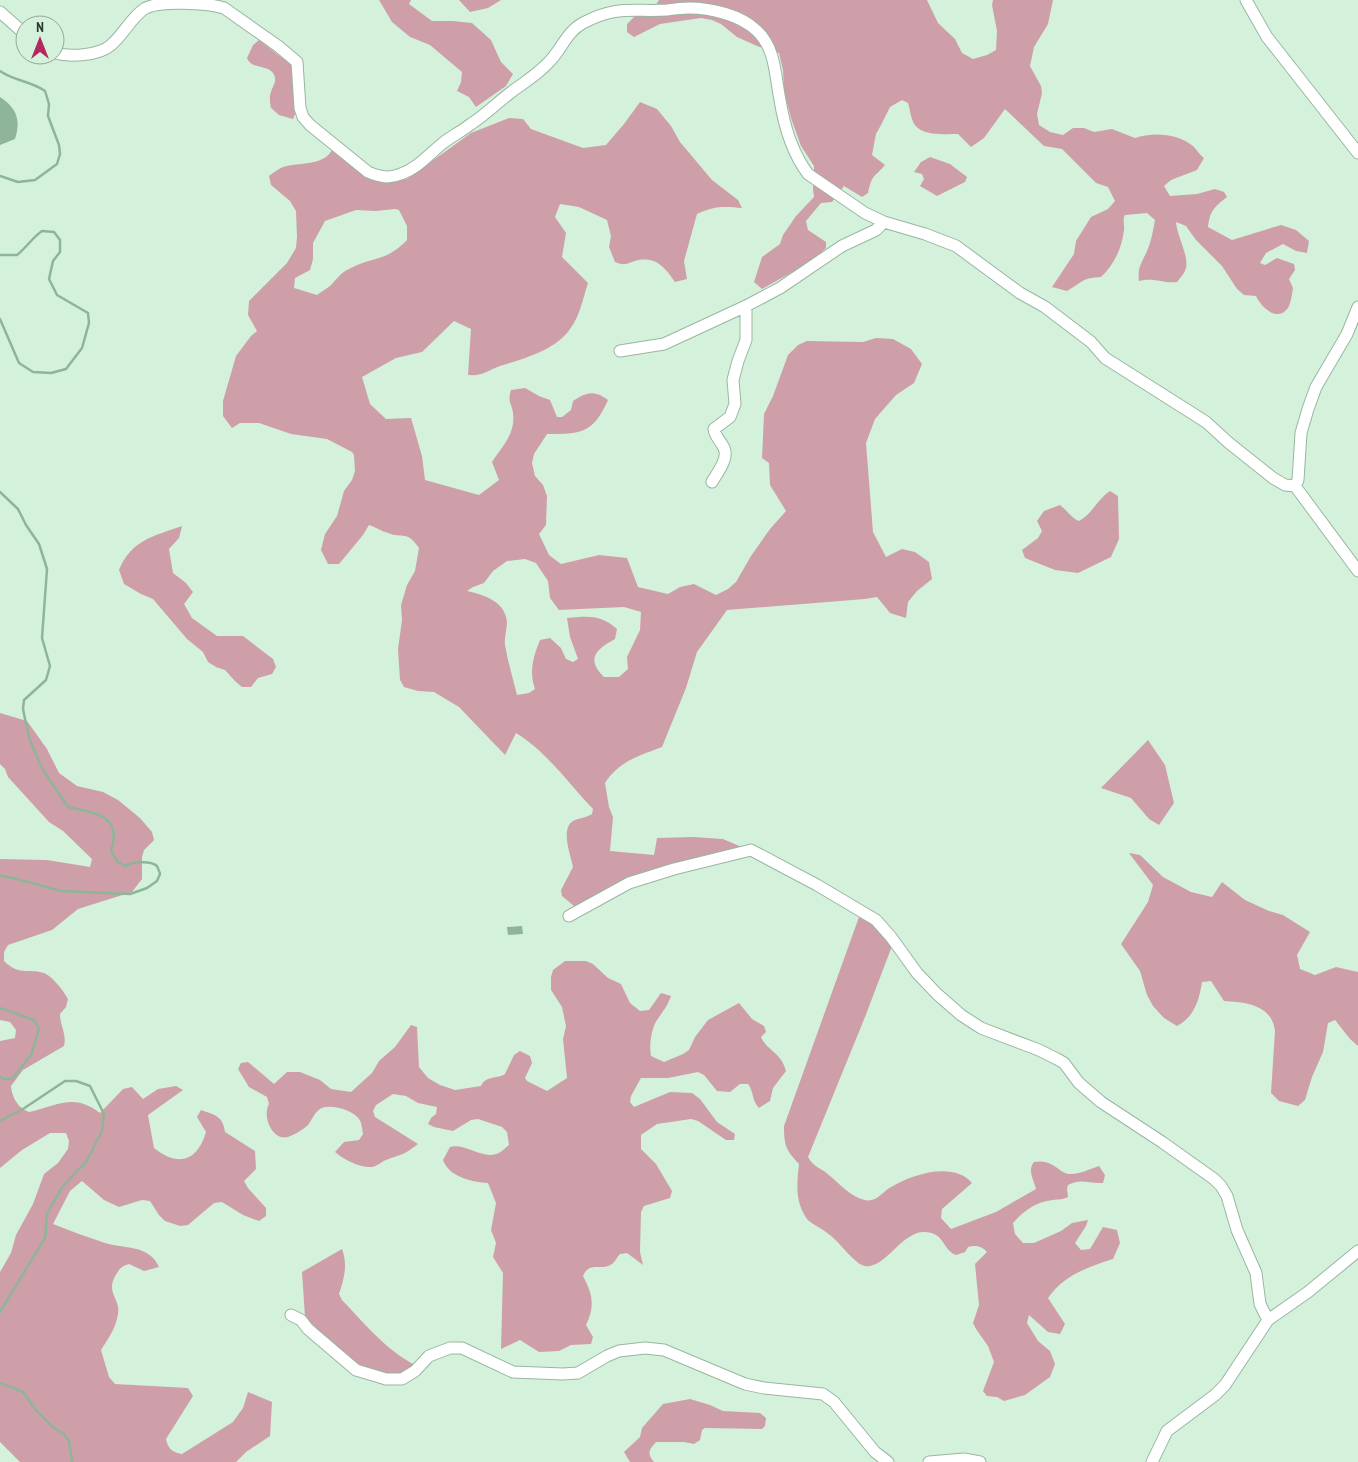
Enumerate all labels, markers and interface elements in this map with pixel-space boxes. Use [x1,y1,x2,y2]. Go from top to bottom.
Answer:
north arrow [15,15,65,65]
text: N [36,18,44,36]

